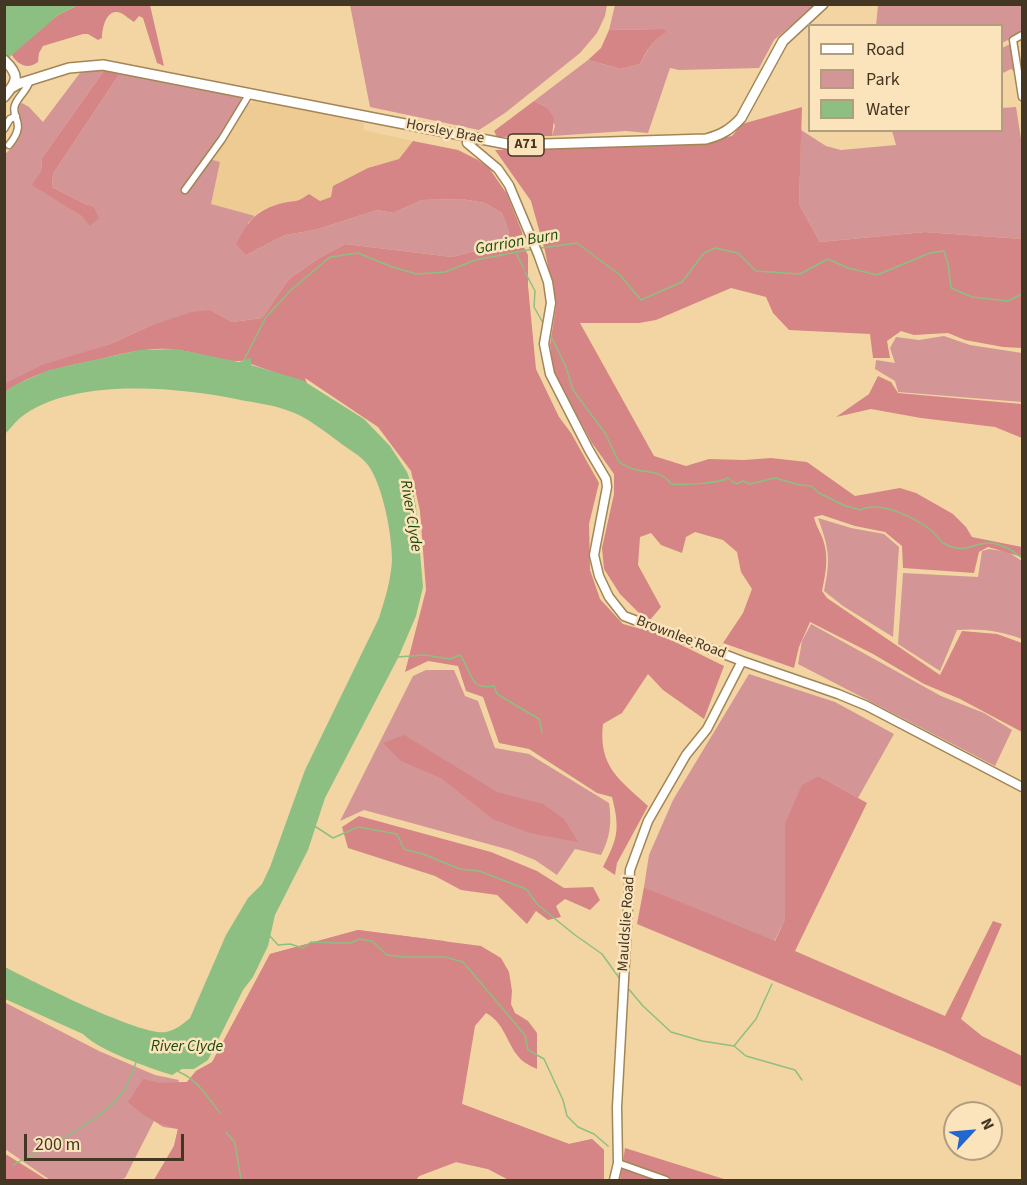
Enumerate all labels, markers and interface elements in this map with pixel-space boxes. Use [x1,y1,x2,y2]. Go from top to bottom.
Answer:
legend [808,24,1003,132]
text: Road [866,37,905,62]
text: Park [866,67,900,92]
text: Water [866,97,910,122]
street label: Horsley Brae [404,116,486,148]
road number: A71 [508,134,544,156]
water label: Garrion Burn [474,226,560,260]
water label: River Clyde [395,479,425,553]
street label: Brownlee Road [634,613,728,663]
street label: Mauldslie Road [615,876,639,972]
water label: River Clyde [151,1037,223,1057]
north arrow [943,1101,1003,1161]
text: N [975,1114,1000,1134]
scale bar [27,1122,188,1160]
text: 200 m [35,1132,80,1157]

